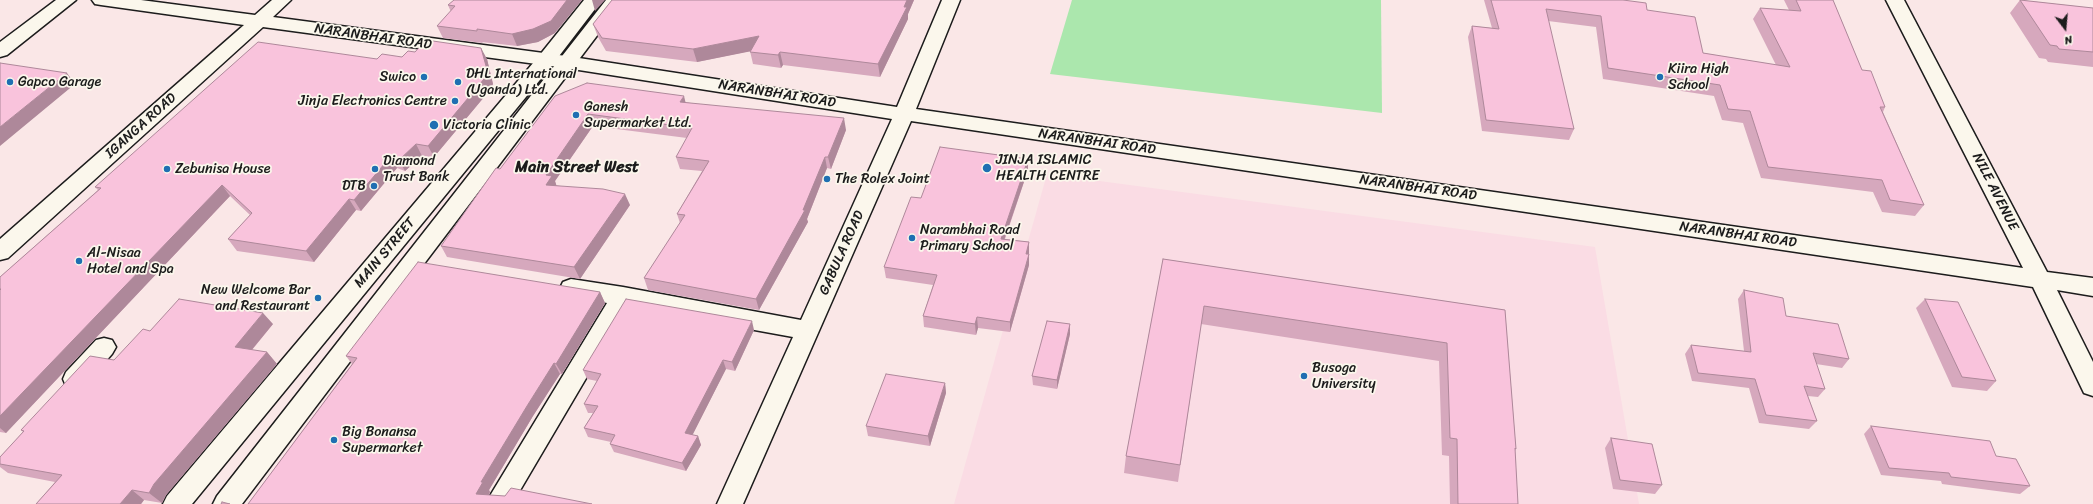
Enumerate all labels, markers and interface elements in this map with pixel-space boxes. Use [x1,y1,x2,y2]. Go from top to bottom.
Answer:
north arrow [2045,8,2085,48]
street label: NARANBHAI ROAD [313,20,433,54]
text: N [2062,30,2075,50]
place label: Kiira High School [1668,61,1729,94]
place label: DHL International (Uganda) Ltd. [466,66,577,98]
place label: Swico [380,69,416,85]
marker: Swico [419,72,429,82]
marker: Kiira High School [1655,72,1665,82]
place label: Gapco Garage [18,74,101,90]
street label: NARANBHAI ROAD [717,76,837,112]
marker: Gapco Garage [5,77,15,87]
marker: DHL International (Uganda) Ltd. [453,77,463,87]
street label: IGANGA ROAD [102,90,180,162]
place label: Jinja Electronics Centre [298,93,447,109]
marker: Jinja Electronics Centre [450,96,460,106]
place label: Ganesh Supermarket Ltd. [584,99,692,132]
marker: Ganesh Supermarket Ltd. [571,110,581,120]
place label: Victoria Clinic [443,117,531,133]
marker: Victoria Clinic [428,119,440,131]
street label: NARANBHAI ROAD [1037,125,1157,159]
street label: NILE AVENUE [1968,150,2022,234]
place label: JINJA ISLAMIC HEALTH CENTRE [996,152,1099,184]
place label: Diamond Trust Bank [383,153,449,186]
district label: Main Street West [515,158,639,178]
place label: Zebunisa House [175,161,271,177]
marker: JINJA ISLAMIC HEALTH CENTRE [981,162,993,174]
marker: Zebunisa House [162,164,172,174]
marker: Diamond Trust Bank [370,164,380,174]
place label: The Rolex Joint [835,171,930,187]
street label: NARANBHAI ROAD [1358,171,1478,205]
marker: The Rolex Joint [822,174,832,184]
place label: DTB [342,178,366,194]
marker: DTB [369,181,379,191]
street label: GABULA ROAD [816,208,868,298]
street label: MAIN STREET [351,215,419,291]
street label: NARANBHAI ROAD [1678,218,1798,252]
place label: Narambhai Road Primary School [920,222,1020,254]
marker: Narambhai Road Primary School [907,233,917,243]
place label: Al-Nisaa Hotel and Spa [87,245,174,278]
marker: Al-Nisaa Hotel and Spa [74,256,84,266]
place label: New Welcome Bar and Restaurant [201,282,310,314]
marker: New Welcome Bar and Restaurant [313,293,323,303]
place label: Busoga University [1312,360,1376,392]
marker: Busoga University [1299,371,1309,381]
place label: Big Bonansa Supermarket [342,424,422,456]
marker: Big Bonansa Supermarket [329,435,339,445]

